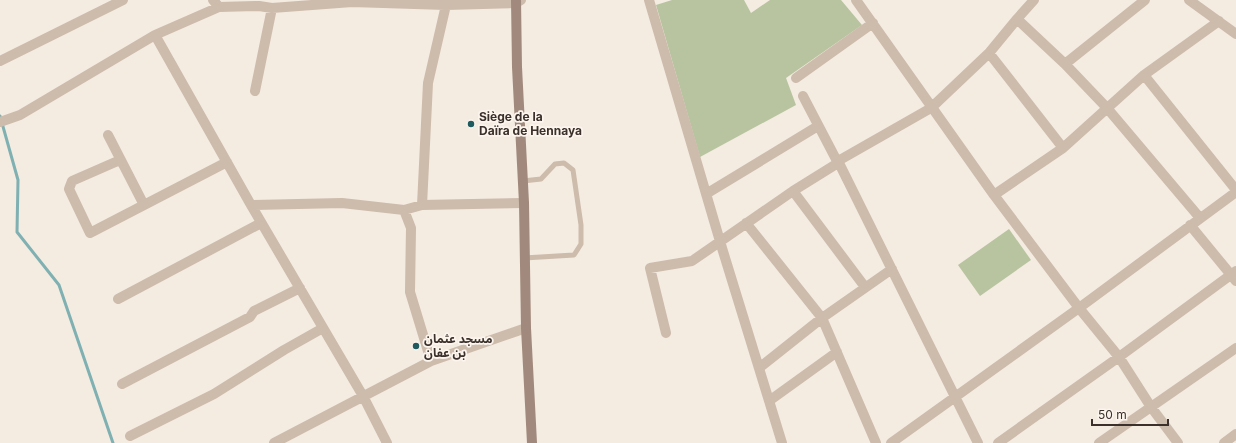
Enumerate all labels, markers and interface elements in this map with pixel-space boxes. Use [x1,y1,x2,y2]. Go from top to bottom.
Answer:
place label: Siège de la Daïra de Hennaya [479,109,582,138]
marker: Siège de la Daïra de Hennaya [466,119,476,129]
place label: مسجد عثمان بن عفان [424,331,493,360]
marker: مسجد عثمان بن عفان [411,341,421,351]
scale bar [1092,401,1168,427]
text: 50 m [1098,407,1127,422]

